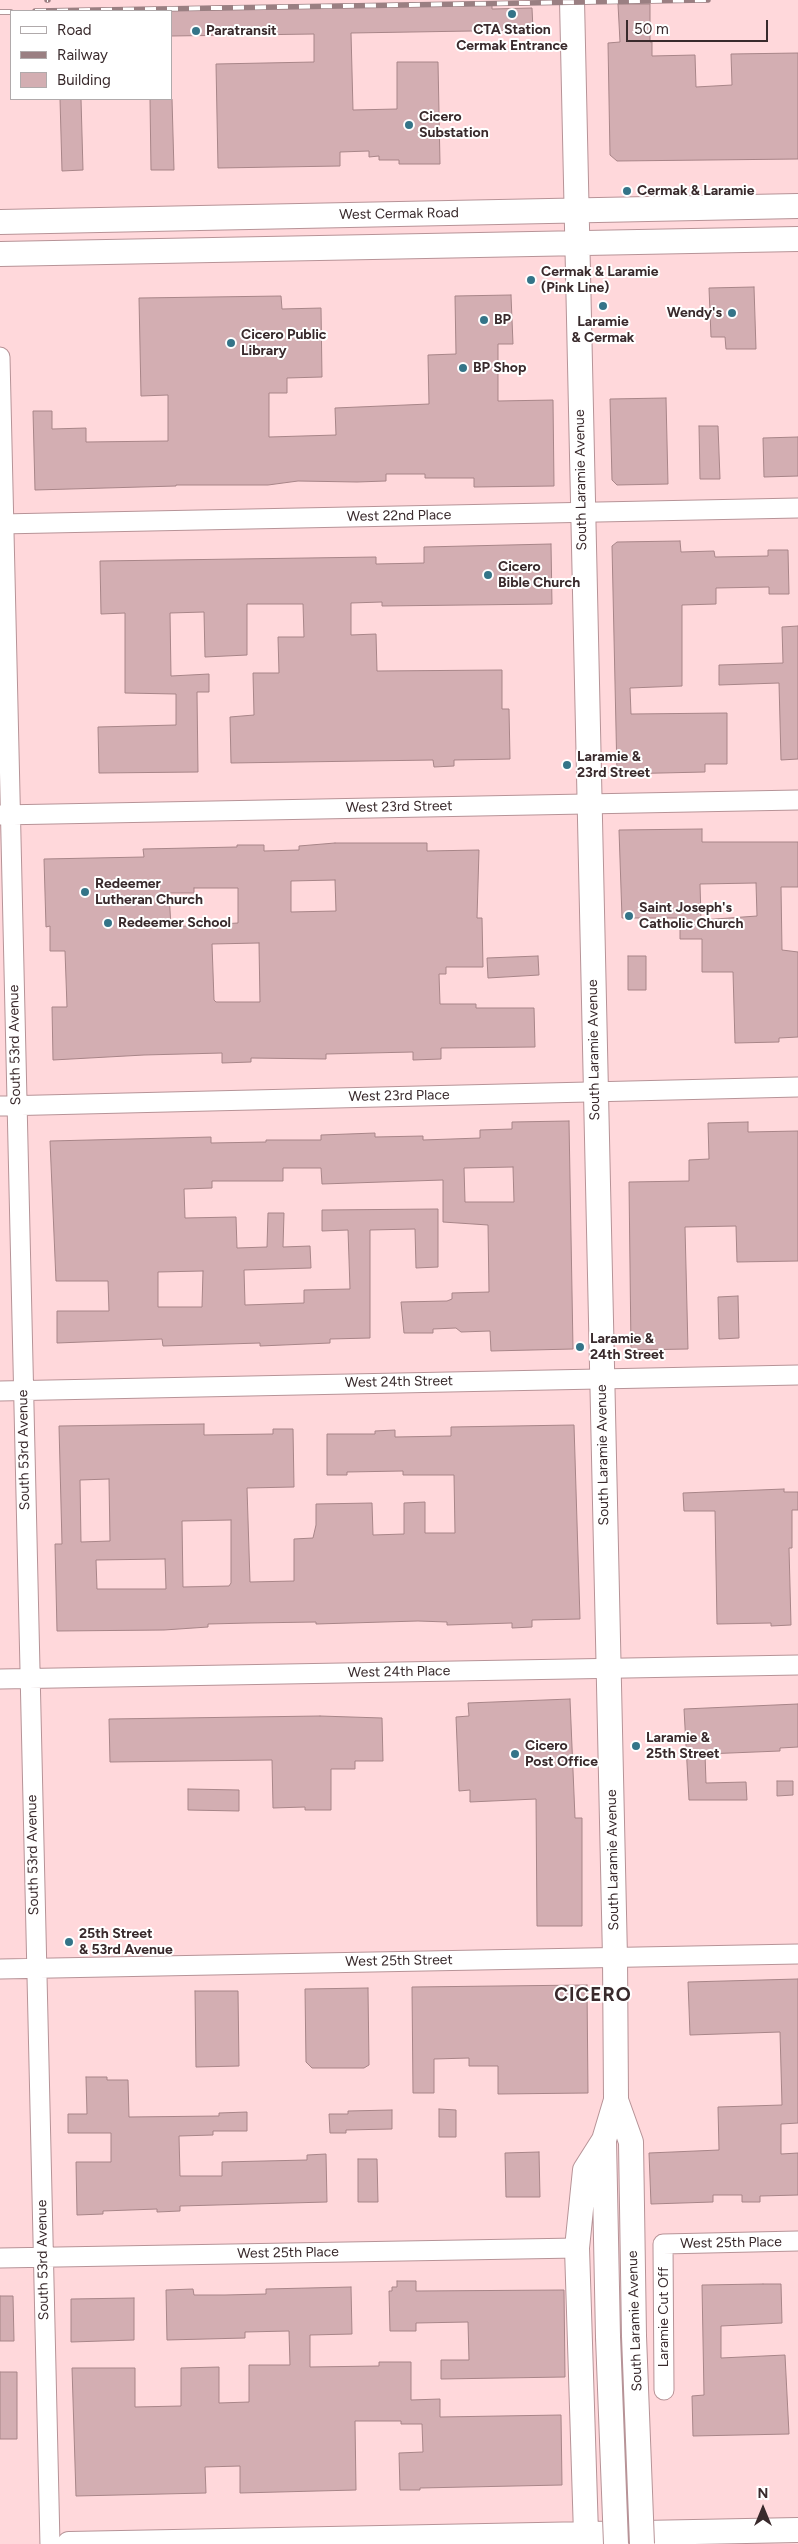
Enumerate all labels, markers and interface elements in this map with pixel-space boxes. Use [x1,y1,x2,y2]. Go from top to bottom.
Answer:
marker: CTA Station Cermak Entrance [506,8,518,20]
legend [10,10,172,100]
scale bar [628,10,770,42]
text: 50 m [634,20,669,38]
text: Road [57,21,92,39]
place label: CTA Station Cermak Entrance [456,22,568,54]
place label: Paratransit [206,23,277,39]
marker: Paratransit [190,25,202,37]
text: Railway [57,46,108,64]
text: Building [57,71,111,89]
place label: Cicero Substation [419,109,489,142]
marker: Cicero Substation [403,119,415,131]
place label: Cermak & Laramie [637,183,755,199]
marker: Cermak & Laramie [621,185,633,197]
street label: West Cermak Road [339,205,459,223]
place label: Cermak & Laramie (Pink Line) [541,264,659,296]
marker: Cermak & Laramie (Pink Line) [525,274,537,286]
marker: Laramie & Cermak [597,300,609,312]
place label: Wendy's [667,305,722,321]
marker: Wendy's [726,307,738,319]
place label: BP [494,312,511,328]
marker: BP [478,314,490,326]
place label: Laramie & Cermak [572,314,634,347]
place label: Cicero Public Library [241,327,326,360]
marker: Cicero Public Library [225,337,237,349]
place label: BP Shop [473,360,526,376]
marker: BP Shop [457,362,469,374]
street label: South Laramie Avenue [571,409,591,551]
street label: West 22nd Place [347,507,451,525]
place label: Cicero Bible Church [498,559,580,592]
marker: Cicero Bible Church [482,569,494,581]
place label: Laramie & 23rd Street [577,749,650,782]
marker: Laramie & 23rd Street [561,759,573,771]
street label: West 23rd Street [345,798,453,816]
place label: Redeemer Lutheran Church [95,876,203,909]
marker: Redeemer Lutheran Church [79,886,91,898]
place label: Saint Joseph's Catholic Church [639,900,743,932]
marker: Saint Joseph's Catholic Church [623,910,635,922]
place label: Redeemer School [118,915,231,931]
marker: Redeemer School [102,917,114,929]
street label: South Laramie Avenue [584,979,604,1121]
street label: South 53rd Avenue [6,985,24,1105]
street label: West 23rd Place [348,1087,450,1105]
place label: Laramie & 24th Street [590,1331,664,1364]
marker: Laramie & 24th Street [574,1341,586,1353]
street label: West 24th Street [345,1373,453,1391]
street label: South Laramie Avenue [593,1384,613,1526]
street label: South 53rd Avenue [15,1390,33,1510]
street label: West 24th Place [348,1663,450,1681]
place label: Laramie & 25th Street [646,1730,720,1762]
place label: Cicero Post Office [525,1738,598,1770]
marker: Laramie & 25th Street [630,1740,642,1752]
marker: Cicero Post Office [509,1748,521,1760]
street label: South Laramie Avenue [603,1789,623,1931]
street label: South 53rd Avenue [24,1795,42,1915]
place label: 25th Street & 53rd Avenue [79,1926,173,1958]
marker: 25th Street & 53rd Avenue [63,1936,75,1948]
street label: West 25th Street [345,1952,453,1970]
district label: CICERO [554,1984,632,2006]
street label: South 53rd Avenue [34,2200,52,2320]
street label: West 25th Place [680,2234,782,2252]
street label: West 25th Place [237,2244,339,2262]
street label: South Laramie Avenue [624,2250,646,2392]
street label: Laramie Cut Off [656,2267,672,2367]
north arrow [738,2484,788,2534]
text: N [758,2485,768,2502]

